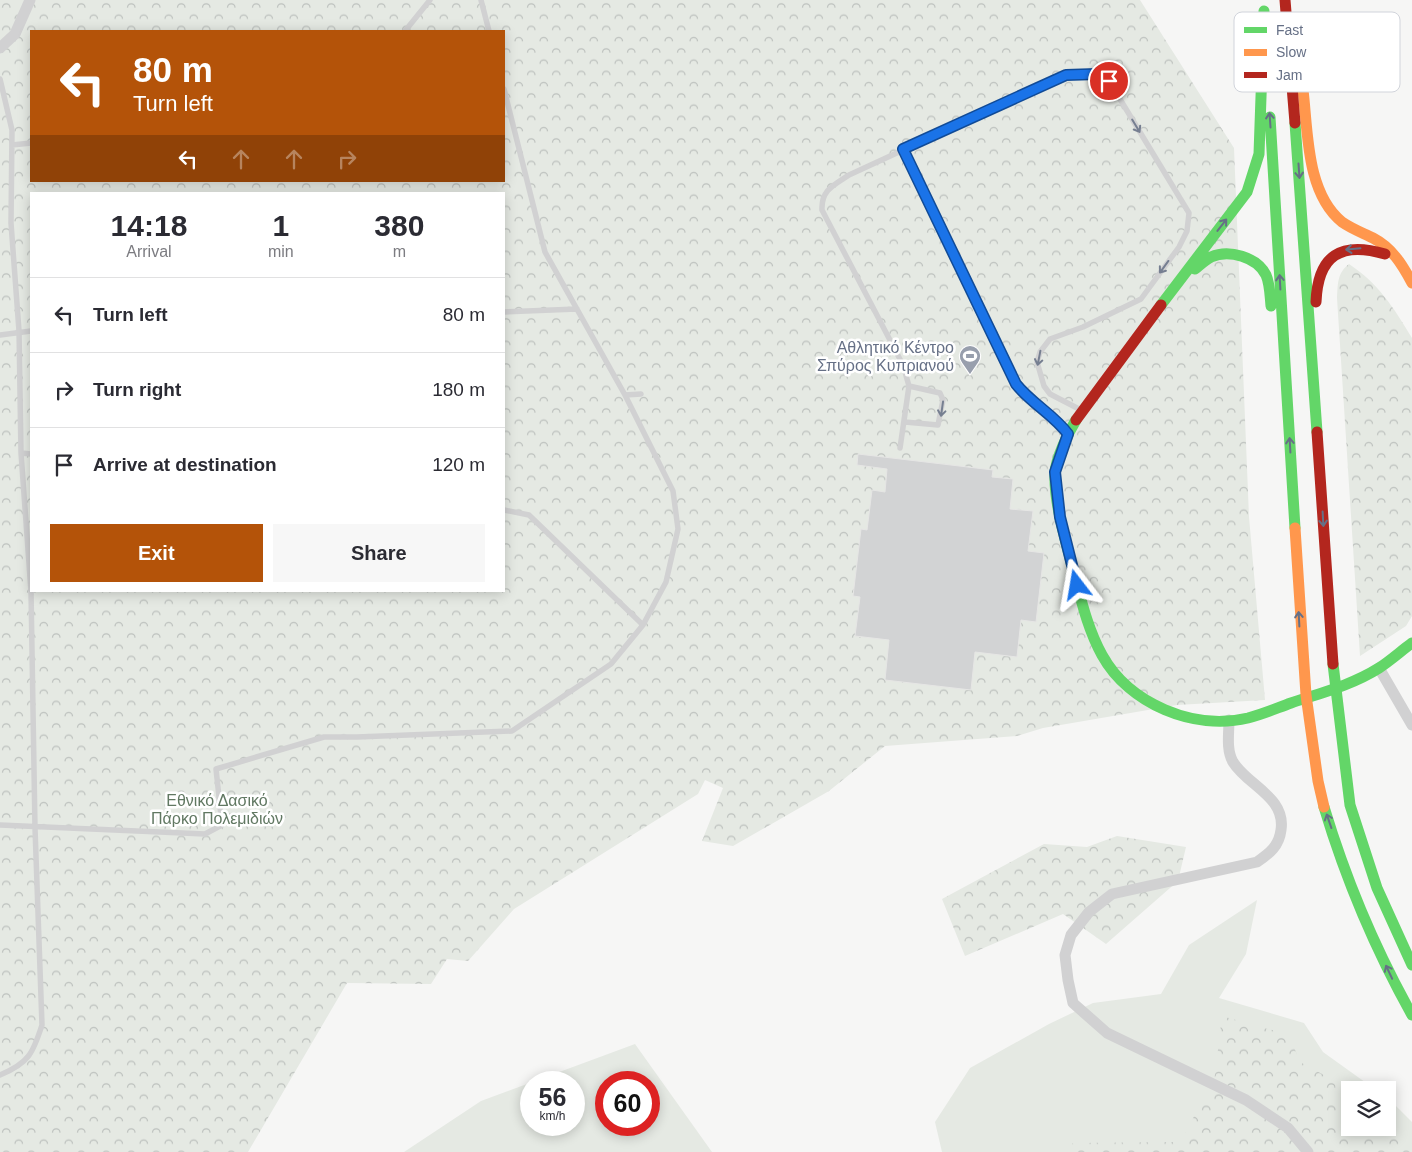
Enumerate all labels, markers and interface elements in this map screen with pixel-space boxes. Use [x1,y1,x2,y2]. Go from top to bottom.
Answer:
legend [1234,12,1400,92]
text: Fast [1276,22,1303,38]
text: Slow [1276,44,1307,60]
icon: left [50,50,115,115]
text: 80 m [133,50,213,89]
pin [1088,60,1130,102]
icon: arrive [1095,67,1123,95]
text: Jam [1276,67,1302,83]
text: Turn left [133,91,213,116]
one-way arrow [1266,113,1275,129]
one-way arrow [1132,118,1142,132]
icon: left [174,145,202,173]
icon: ahead [227,145,255,173]
icon: ahead [280,145,308,173]
icon: right [333,145,361,173]
one-way arrow [1294,162,1304,178]
text: 14:18 [111,209,187,242]
text: 1 [272,209,289,242]
text: 380 [374,209,424,242]
one-way arrow [1217,219,1228,232]
text: Arrival [126,243,172,260]
text: min [268,243,294,260]
text: m [393,243,406,260]
one-way arrow [1345,244,1361,253]
one-way arrow [1159,260,1170,273]
one-way arrow [1276,275,1285,291]
icon: left [50,301,78,329]
text: Turn left [93,304,168,325]
text: 80 m [443,304,485,325]
place label: Αθλητικό Κέντρο Σπύρος Κυπριανού [817,339,954,374]
sports icon: Αθλητικό Κέντρο Σπύρος Κυπριανού [958,344,982,375]
one-way arrow [1034,350,1044,366]
icon: right [50,376,78,404]
text: Turn right [93,379,181,400]
text: 180 m [432,379,485,400]
one-way arrow [937,400,947,416]
one-way arrow [1286,437,1295,453]
icon: arrive [50,451,78,479]
text: Arrive at destination [93,454,277,475]
text: 120 m [432,454,485,475]
one-way arrow [1319,511,1328,527]
button: Exit [50,524,263,582]
button: Share [273,524,485,582]
position arrow [1050,558,1102,610]
one-way arrow [1295,611,1304,627]
park label: Εθνικό Δασικό Πάρκο Πολεμιδιών [151,792,283,827]
one-way arrow [1324,814,1333,829]
one-way arrow [1384,965,1393,980]
speed limit sign: 60 [595,1071,660,1136]
map controls [1341,1081,1396,1136]
button: layers [1341,1081,1396,1136]
text: 56 [539,1083,566,1111]
text: km/h [539,1109,566,1123]

